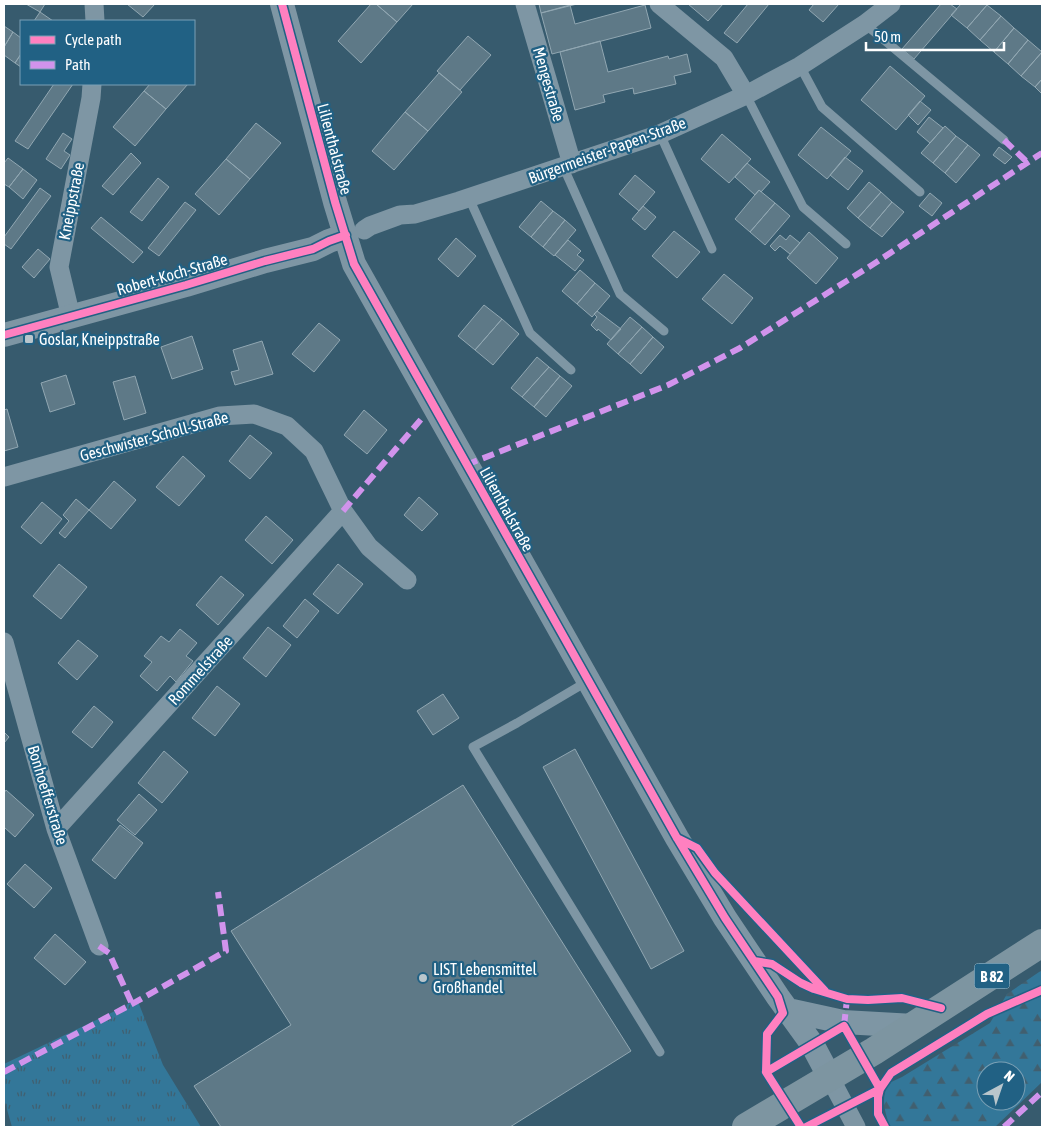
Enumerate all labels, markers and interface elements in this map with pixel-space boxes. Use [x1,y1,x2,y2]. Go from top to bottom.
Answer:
legend [20,20,195,85]
scale bar [866,20,1004,52]
text: 50 m [874,28,901,45]
text: Cycle path [65,31,122,48]
street label: Mengestraße [529,45,568,124]
text: Path [65,56,91,73]
street label: Lilienthalstraße [314,101,356,197]
street label: Bürgermeister-Papen-Straße [526,113,688,188]
street label: Kneippstraße [55,161,88,241]
street label: Robert-Koch-Straße [115,250,229,298]
place label: Goslar, Kneippstraße [39,330,160,349]
marker: Goslar, Kneippstraße [23,333,35,345]
street label: Geschwister-Scholl-Straße [78,408,230,464]
street label: Lilienthalstraße [476,464,538,554]
street label: Rommelstraße [164,632,236,708]
street label: Bonhoefferstraße [24,743,72,847]
place label: LIST Lebensmittel Großhandel [433,960,537,996]
road number: B 82 [974,964,1010,988]
marker: LIST Lebensmittel Großhandel [417,972,429,984]
north arrow [976,1061,1026,1111]
text: N [1001,1067,1018,1085]

